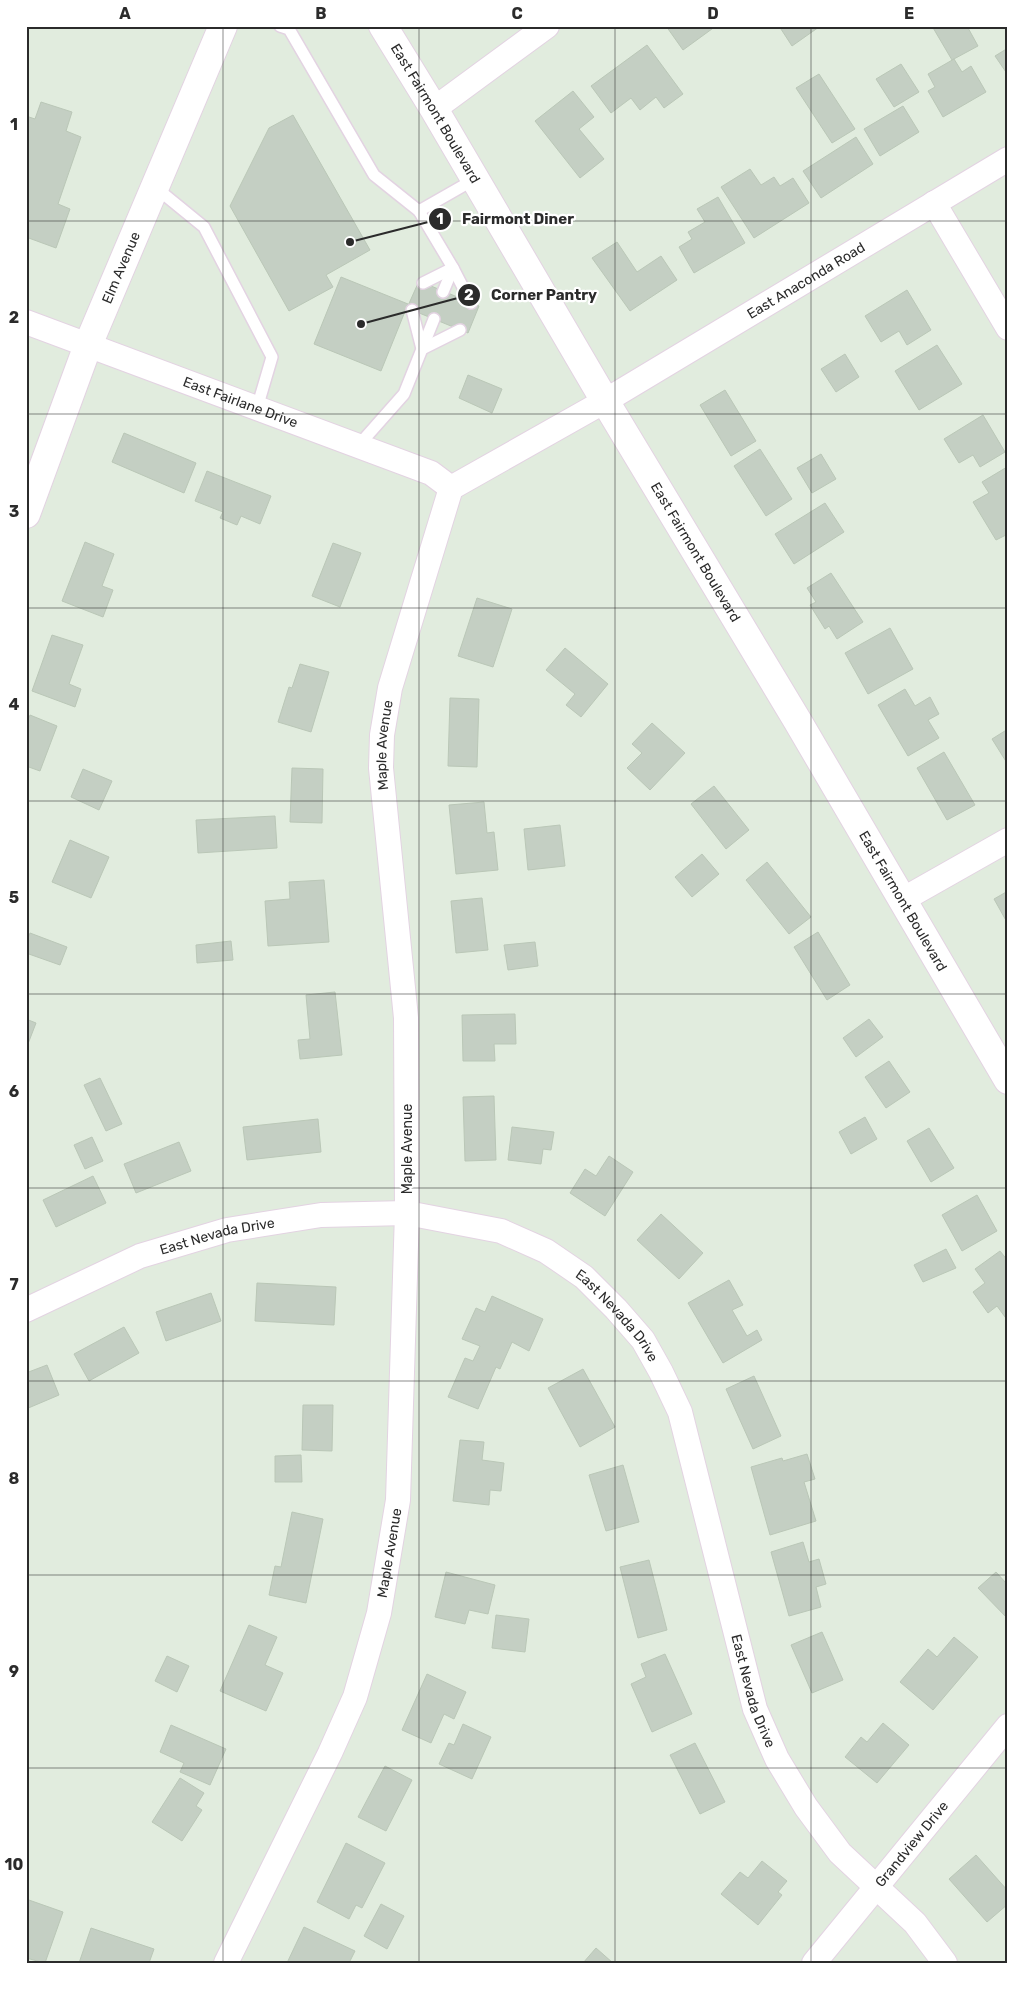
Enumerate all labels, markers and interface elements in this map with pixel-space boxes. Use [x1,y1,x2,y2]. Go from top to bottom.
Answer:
text: A [119,4,131,23]
text: B [315,4,327,23]
text: C [511,4,523,23]
text: D [707,4,719,23]
text: E [904,4,914,23]
street label: East Fairmont Boulevard [387,40,484,186]
text: 1 [10,115,18,134]
callout: Fairmont Diner [427,204,584,234]
text: 1 [436,210,444,228]
text: Fairmont Diner [462,210,574,228]
street label: Elm Avenue [98,229,144,306]
street label: East Anaconda Road [744,238,868,322]
callout: Corner Pantry [456,280,607,310]
text: 2 [464,286,474,304]
text: Corner Pantry [491,286,597,304]
text: 2 [9,308,19,327]
street label: East Fairlane Drive [181,373,300,431]
street label: East Fairmont Boulevard [647,479,744,625]
text: 3 [9,502,19,521]
text: 4 [9,695,20,714]
street label: Maple Avenue [372,699,396,791]
street label: East Fairmont Boulevard [855,828,951,974]
text: 5 [9,888,19,907]
text: 6 [9,1082,19,1101]
street label: Maple Avenue [399,1104,416,1194]
street label: East Nevada Drive [158,1214,276,1258]
street label: East Nevada Drive [572,1265,662,1365]
text: 7 [9,1275,19,1294]
text: 8 [9,1469,20,1488]
street label: Maple Avenue [373,1507,405,1599]
street label: East Nevada Drive [728,1632,779,1750]
text: 9 [9,1662,19,1681]
street label: Grandview Drive [871,1797,952,1890]
text: 10 [5,1855,24,1874]

